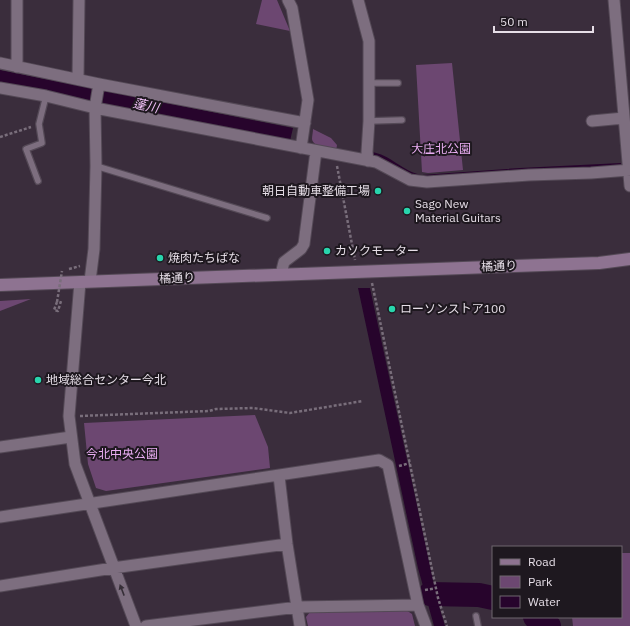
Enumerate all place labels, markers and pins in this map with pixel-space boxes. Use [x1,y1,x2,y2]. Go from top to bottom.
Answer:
place label: 朝日自動車整備工場 [262,183,370,198]
marker: 朝日自動車整備工場 [373,186,383,196]
place label: Sago New Material Guitars [415,196,501,225]
marker: Sago New Material Guitars [402,206,412,216]
place label: カソクモーター [335,243,419,258]
marker: カソクモーター [322,246,332,256]
place label: 焼肉たちばな [168,250,240,265]
marker: 焼肉たちばな [155,253,165,263]
place label: ローソンストア100 [400,301,505,316]
marker: ローソンストア100 [387,304,397,314]
place label: 地域総合センター今北 [46,372,166,387]
marker: 地域総合センター今北 [33,375,43,385]

